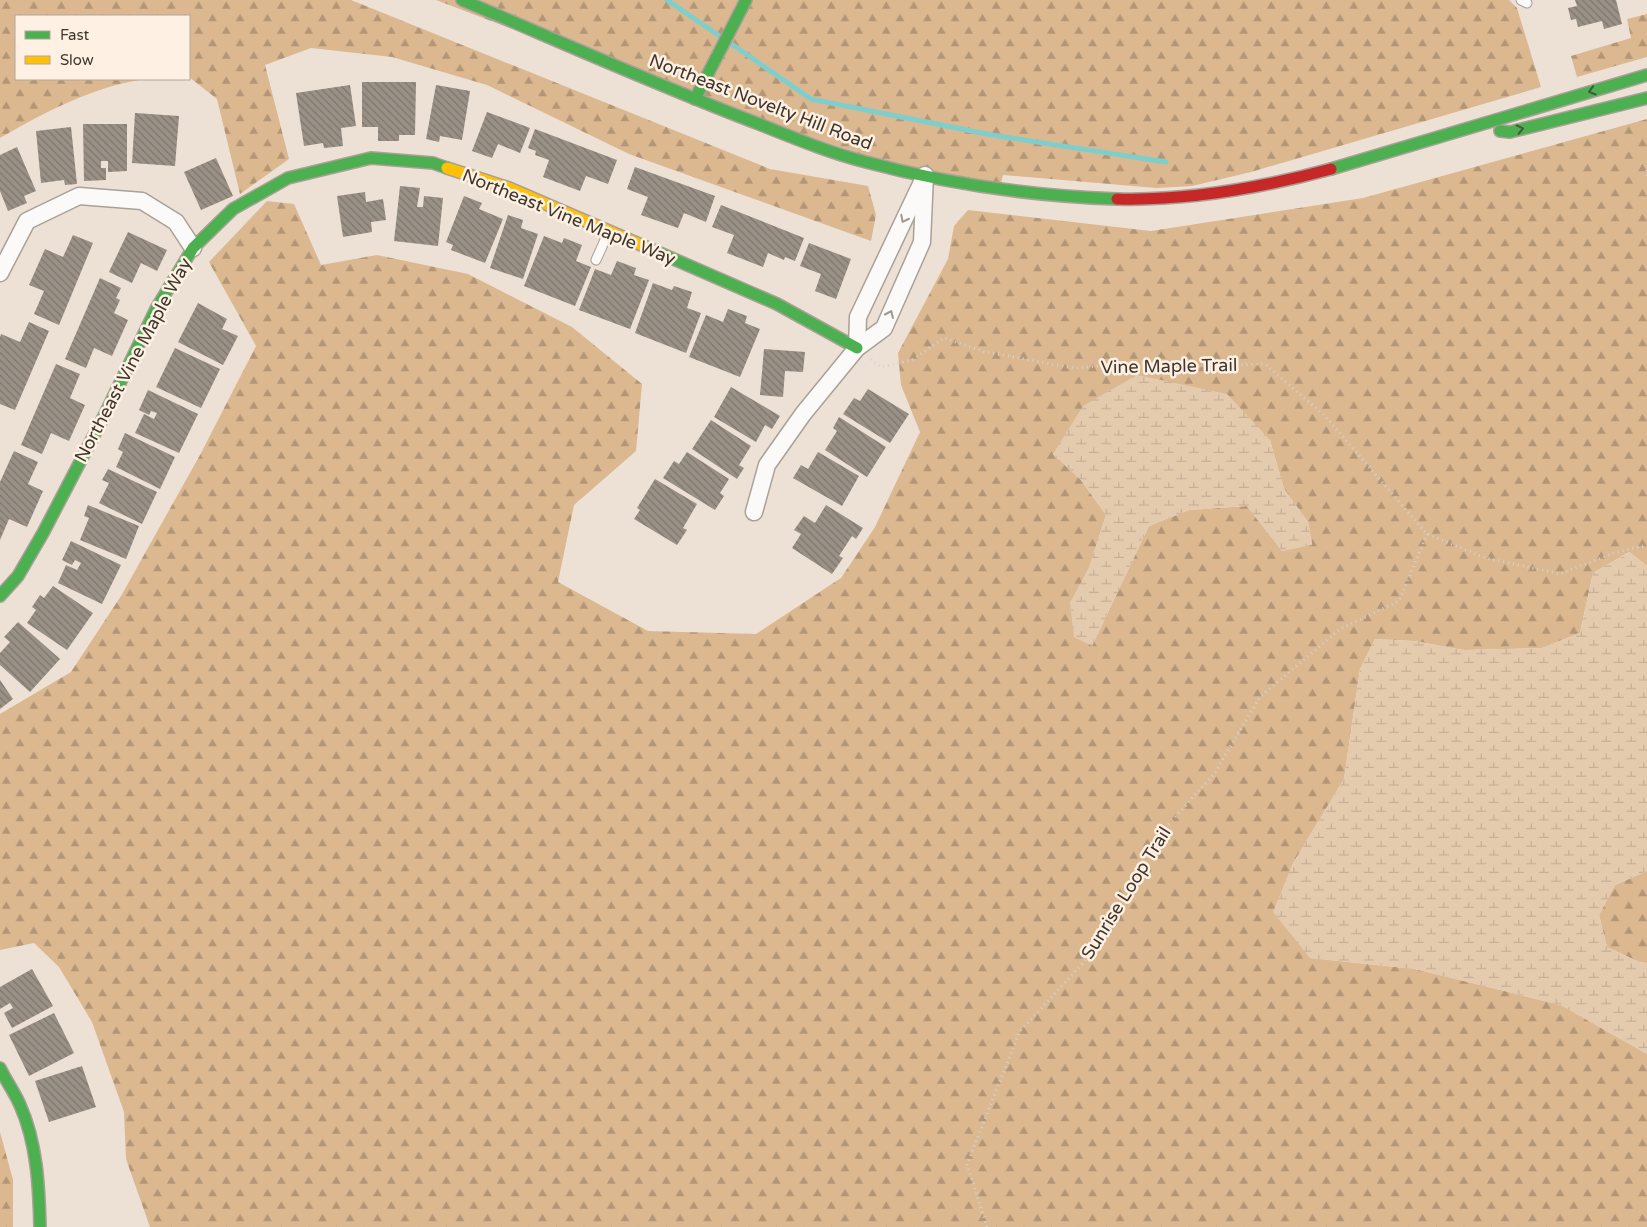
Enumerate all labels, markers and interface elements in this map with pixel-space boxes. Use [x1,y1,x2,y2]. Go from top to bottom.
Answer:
legend [15,15,190,80]
text: Fast [60,26,90,44]
street label: Northeast Novelty Hill Road [646,49,876,155]
text: Slow [60,51,94,69]
one-way arrow [1589,86,1597,96]
one-way arrow [1515,124,1524,135]
street label: Northeast Vine Maple Way [459,164,679,270]
one-way arrow [900,214,910,223]
street label: Northeast Vine Maple Way [70,254,196,466]
one-way arrow [883,310,894,319]
street label: Vine Maple Trail [1100,354,1238,378]
street label: Sunrise Loop Trail [1076,823,1176,963]

